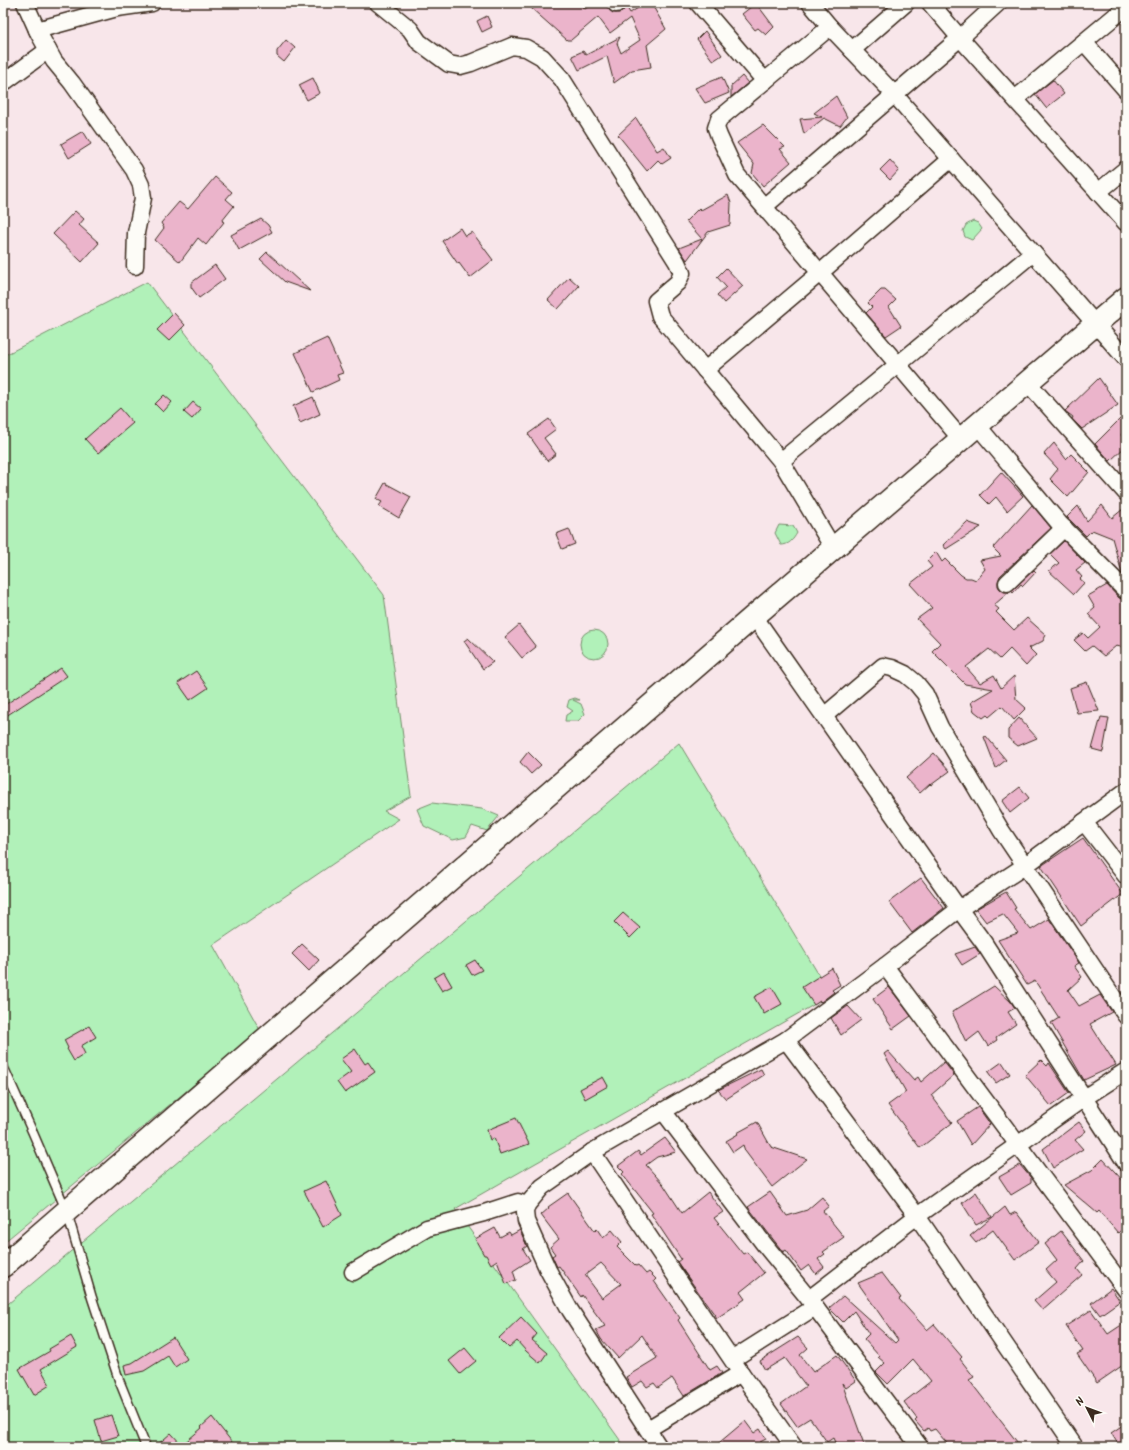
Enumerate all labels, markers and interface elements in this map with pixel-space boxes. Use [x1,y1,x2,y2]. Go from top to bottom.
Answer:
north arrow [1067,1388,1107,1428]
text: N [1071,1393,1089,1411]

